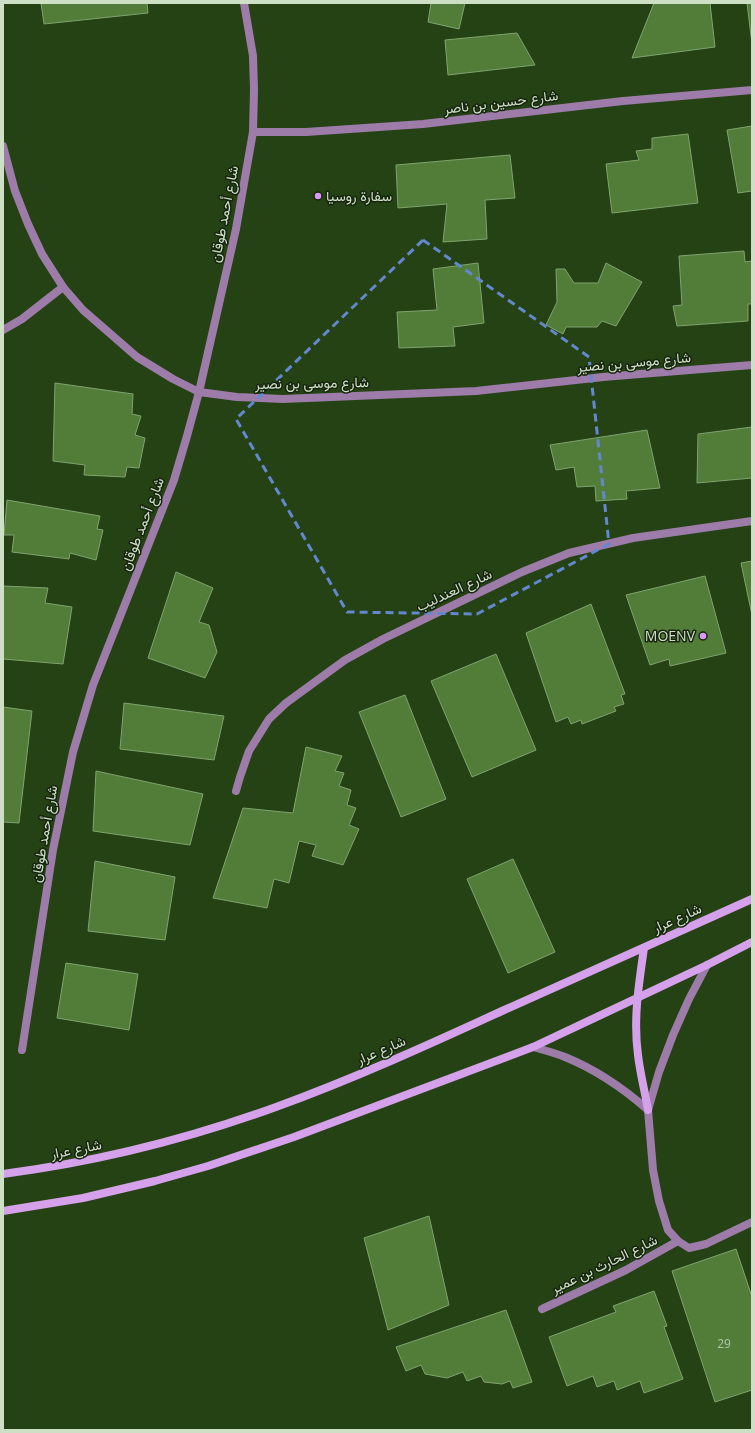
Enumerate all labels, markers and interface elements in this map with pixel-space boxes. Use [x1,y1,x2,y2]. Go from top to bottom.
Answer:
street label: شارع حسين بن ناصر [442,85,559,120]
street label: شارع أحمد طوقان [205,164,244,264]
place label: سفارة روسيا [326,186,392,205]
marker: سفارة روسيا [313,191,323,201]
street label: شارع موسى بن نصير [575,347,692,378]
street label: شارع موسى بن نصير [254,372,369,395]
street label: شارع أحمد طوقان [115,474,170,574]
street label: شارع العندليب [413,564,496,617]
place label: MOENV [645,626,696,645]
marker: MOENV [698,631,708,641]
street label: شارع أحمد طوقان [26,784,63,884]
street label: شارع عرار [648,898,705,939]
street label: شارع عرار [352,1031,409,1071]
street label: شارع عرار [48,1134,103,1165]
street label: شارع الحارث بن عمير [547,1230,661,1300]
house number: 29 [717,1335,731,1352]

